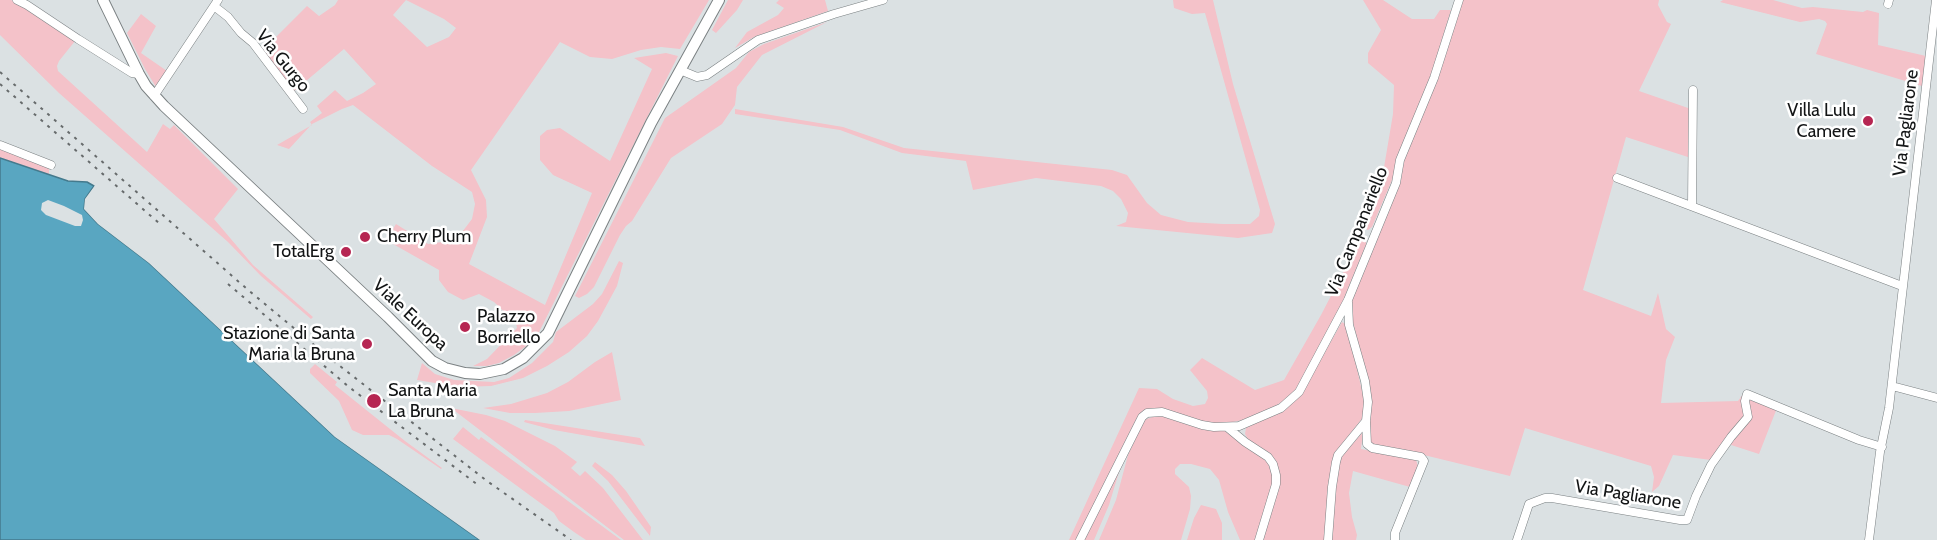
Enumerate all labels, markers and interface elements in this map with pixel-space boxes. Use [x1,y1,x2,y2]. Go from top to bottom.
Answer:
street label: Via Gurgo [251,25,315,97]
street label: Via Pagliarone [1889,68,1923,178]
place label: Villa Lulu Camere [1787,100,1856,142]
marker: Villa Lulu Camere [1861,114,1875,128]
street label: Via Campanariello [1321,164,1393,300]
place label: Cherry Plum [377,226,471,248]
marker: Cherry Plum [358,230,372,244]
place label: TotalErg [273,241,334,263]
marker: TotalErg [339,245,353,259]
street label: Viale Europa [368,275,452,355]
place label: Palazzo Borriello [477,306,540,348]
marker: Palazzo Borriello [458,320,472,334]
place label: Stazione di Santa Maria la Bruna [223,323,355,366]
marker: Stazione di Santa Maria la Bruna [360,337,374,351]
place label: Santa Maria La Bruna [388,380,477,422]
marker: Santa Maria La Bruna [365,392,383,410]
street label: Via Pagliarone [1573,476,1683,514]

